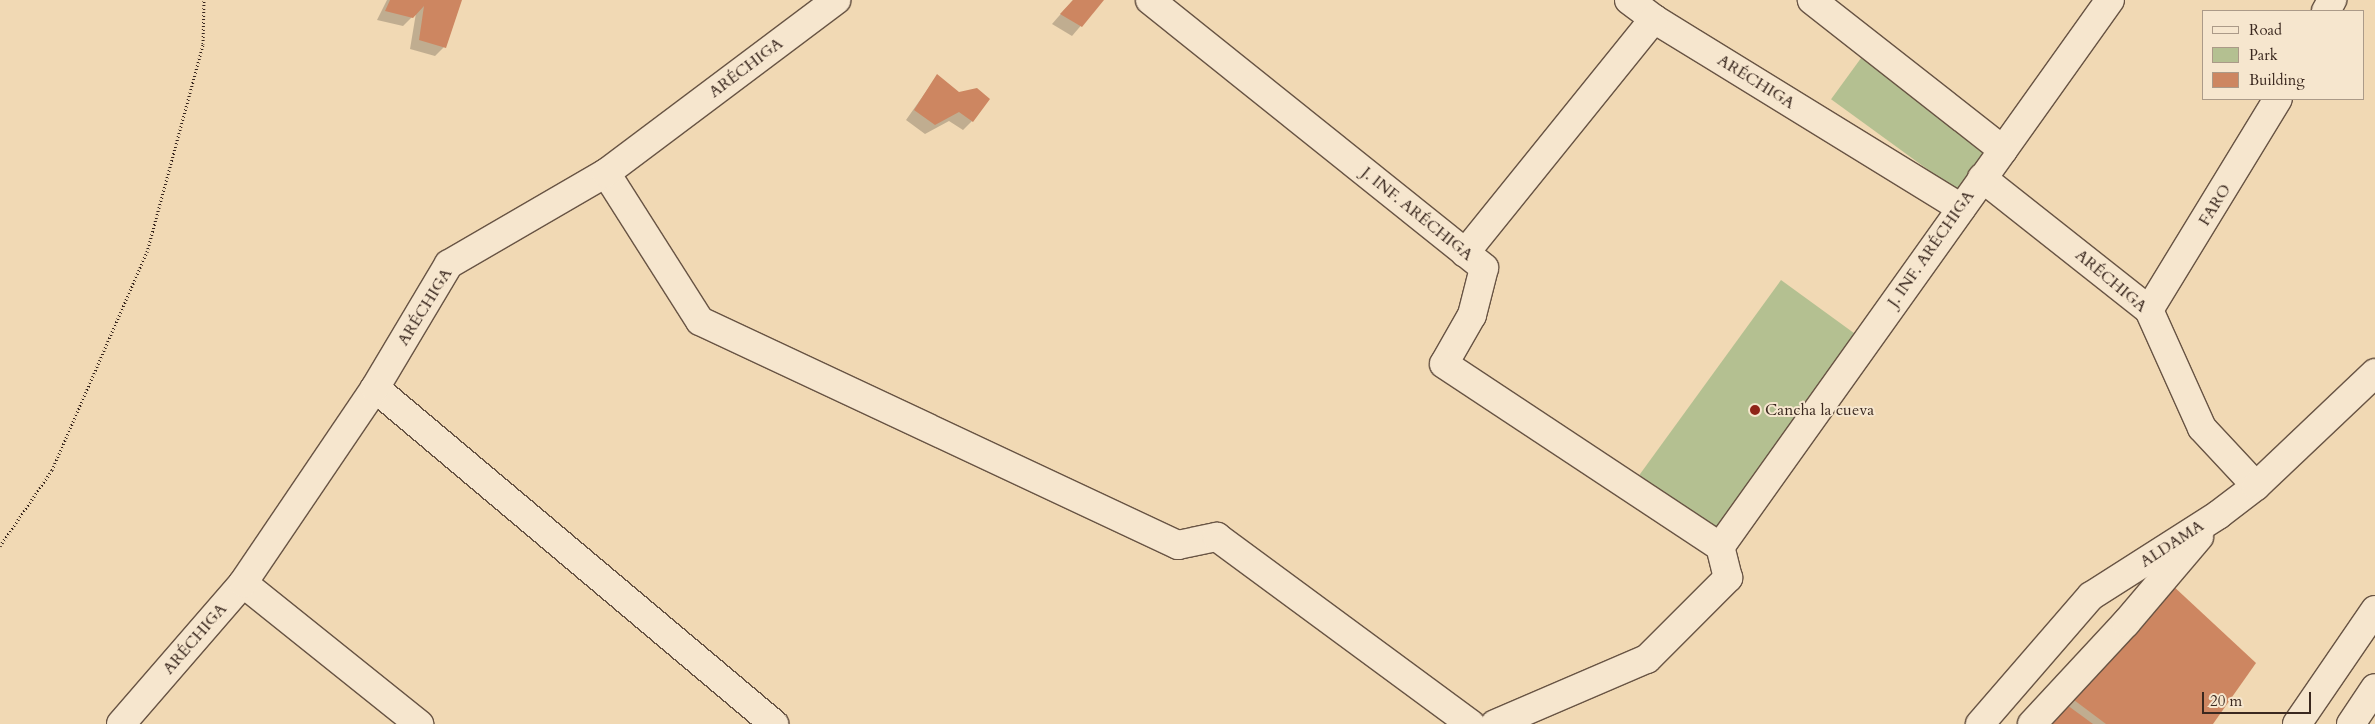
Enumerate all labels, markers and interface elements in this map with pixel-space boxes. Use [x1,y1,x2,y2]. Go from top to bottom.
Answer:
legend [2202,10,2365,100]
text: Road [2249,20,2282,40]
street label: ARÉCHIGA [705,34,787,102]
text: Park [2249,45,2278,65]
street label: ARÉCHIGA [1714,51,1798,113]
text: Building [2249,70,2305,90]
street label: J. INF. ARÉCHIGA [1357,163,1477,265]
street label: FARO [2195,181,2235,229]
street label: J. INF. ARÉCHIGA [1884,187,1978,311]
street label: ARÉCHIGA [2071,246,2151,316]
street label: ARÉCHIGA [394,265,456,349]
place label: Cancha la cueva [1765,400,1874,420]
marker: Cancha la cueva [1749,404,1761,416]
street label: ALDAMA [2137,516,2207,572]
street label: ARÉCHIGA [159,600,231,678]
scale bar [2205,682,2314,714]
text: 20 m [2210,691,2242,711]

